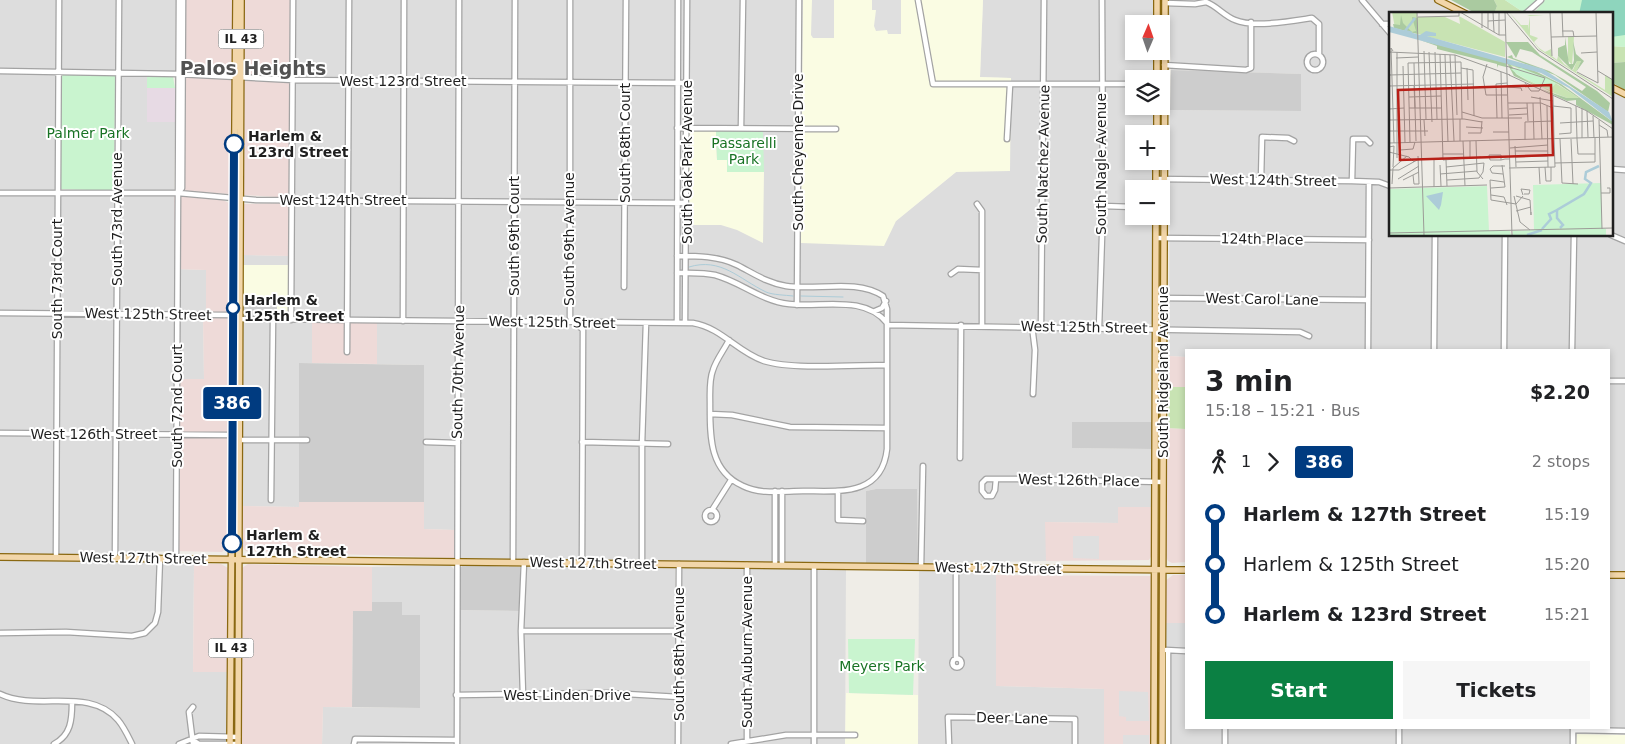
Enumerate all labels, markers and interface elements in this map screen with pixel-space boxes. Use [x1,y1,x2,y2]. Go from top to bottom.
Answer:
inset map [1389,12,1612,236]
north arrow [1125,15,1170,60]
map controls [1125,15,1170,225]
road number: IL 43 [218,30,264,48]
district label: Palos Heights [180,57,326,79]
button: layers [1125,70,1170,115]
street label: West 123rd Street [340,73,467,89]
street label: South Cheyenne Drive [790,73,806,231]
street label: South Oak Park Avenue [679,80,695,244]
street label: South 68th Court [617,82,633,203]
street label: South Natchez Avenue [1034,85,1052,243]
street label: South Nagle Avenue [1093,93,1109,235]
park label: Palmer Park [47,125,130,141]
button: + [1125,125,1170,170]
place label: Harlem & 123rd Street [248,128,349,160]
marker: Harlem & 123rd Street [224,134,244,154]
park label: Passarelli Park [711,135,777,167]
street label: South 73rd Avenue [109,152,125,286]
street label: West 124th Street [1209,171,1337,189]
street label: South 69th Avenue [561,172,577,306]
street label: South 69th Court [506,175,522,296]
button: − [1125,180,1170,225]
street label: West 124th Street [280,192,407,208]
street label: South 73rd Court [49,218,65,339]
street label: 124th Place [1220,230,1304,248]
street label: South Ridgeland Avenue [1155,286,1171,458]
street label: West Carol Lane [1205,290,1319,308]
place label: Harlem & 125th Street [244,292,344,324]
marker: Harlem & 125th Street [226,301,240,315]
street label: West 125th Street [84,305,212,323]
street label: South 70th Avenue [449,305,467,439]
street label: West 125th Street [488,313,616,331]
street label: West 125th Street [1020,318,1148,336]
street label: South 72nd Court [169,344,185,468]
text: 3 min [1205,365,1293,398]
text: $2.20 [1530,381,1590,403]
line badge: 386 [203,387,261,419]
text: 386 [213,392,251,413]
text: 15:18 – 15:21 · Bus [1205,401,1360,420]
street label: West 126th Street [31,426,158,442]
icon: walk [1205,448,1233,476]
icon: forward [1259,448,1287,476]
text: 386 [1305,451,1343,472]
text: 1 [1241,452,1251,471]
text: 2 stops [1532,452,1590,471]
street label: West 126th Place [1018,471,1140,489]
text: Harlem & 127th Street [1243,503,1486,525]
text: 15:19 [1544,505,1590,524]
place label: Harlem & 127th Street [246,527,346,559]
marker: Harlem & 127th Street [222,533,242,553]
street label: West 127th Street [79,549,207,567]
text: Harlem & 125th Street [1243,553,1459,575]
street label: West 127th Street [529,554,657,572]
text: 15:20 [1544,555,1590,574]
street label: West 127th Street [934,559,1062,577]
street label: South Auburn Avenue [739,576,755,728]
street label: South 68th Avenue [671,587,687,721]
text: Harlem & 123rd Street [1243,603,1486,625]
text: 15:21 [1544,605,1590,624]
road number: IL 43 [208,638,254,658]
park label: Meyers Park [839,658,926,674]
button: Start [1205,661,1393,719]
button: Tickets [1403,661,1590,719]
street label: West Linden Drive [503,687,631,703]
street label: Deer Lane [976,709,1048,727]

